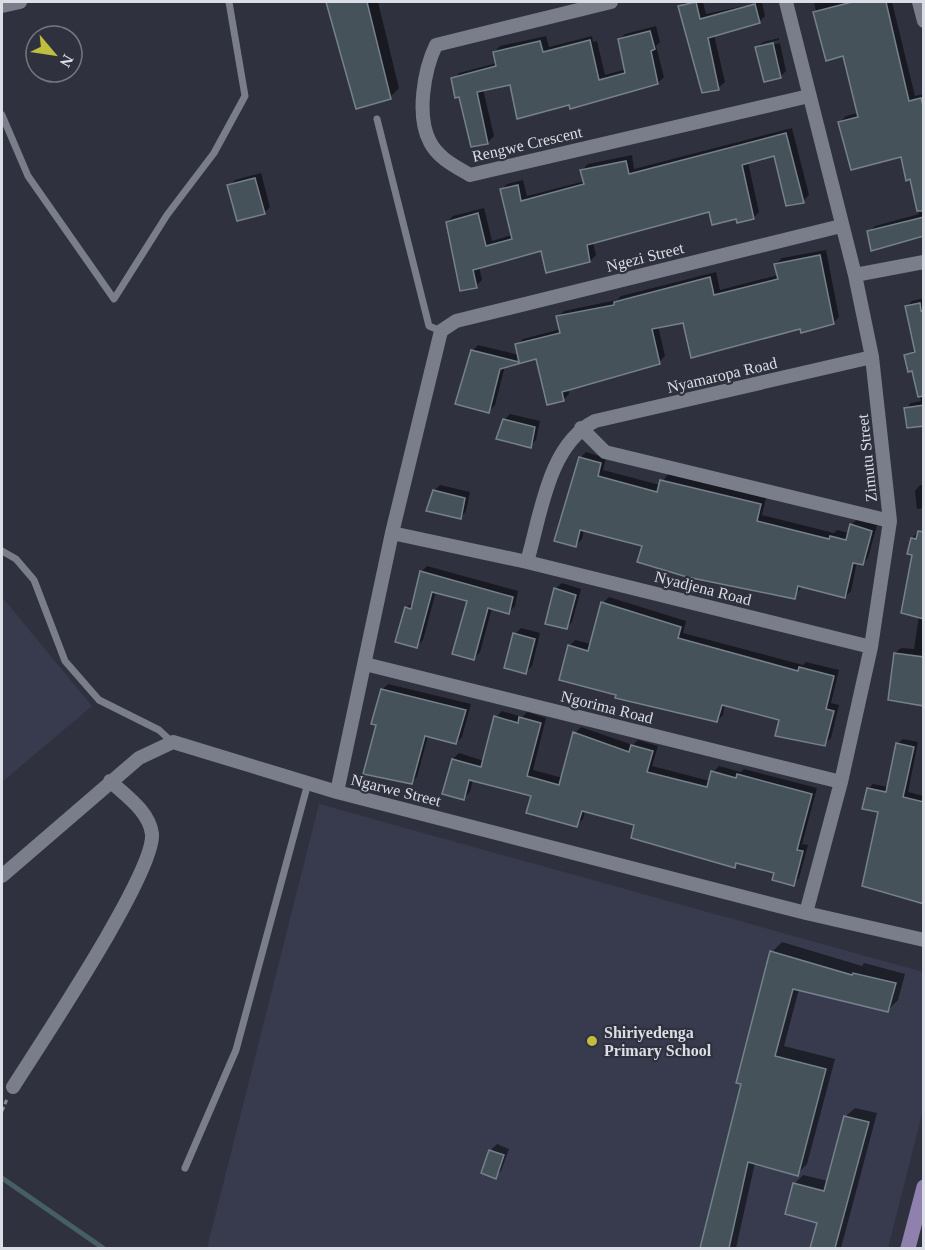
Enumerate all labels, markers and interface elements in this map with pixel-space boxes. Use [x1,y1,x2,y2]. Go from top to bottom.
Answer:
north arrow [24,24,84,84]
text: N [56,52,77,71]
street label: Rengwe Crescent [470,123,584,166]
street label: Ngezi Street [604,239,686,276]
street label: Nyamaropa Road [665,354,779,397]
street label: Zimutu Street [854,413,880,503]
street label: Nyadjena Road [653,568,753,609]
street label: Ngorima Road [559,687,655,728]
street label: Ngarwe Street [349,771,443,810]
place label: Shiriyedenga Primary School [604,1024,712,1060]
marker: Shiriyedenga Primary School [585,1034,599,1048]

